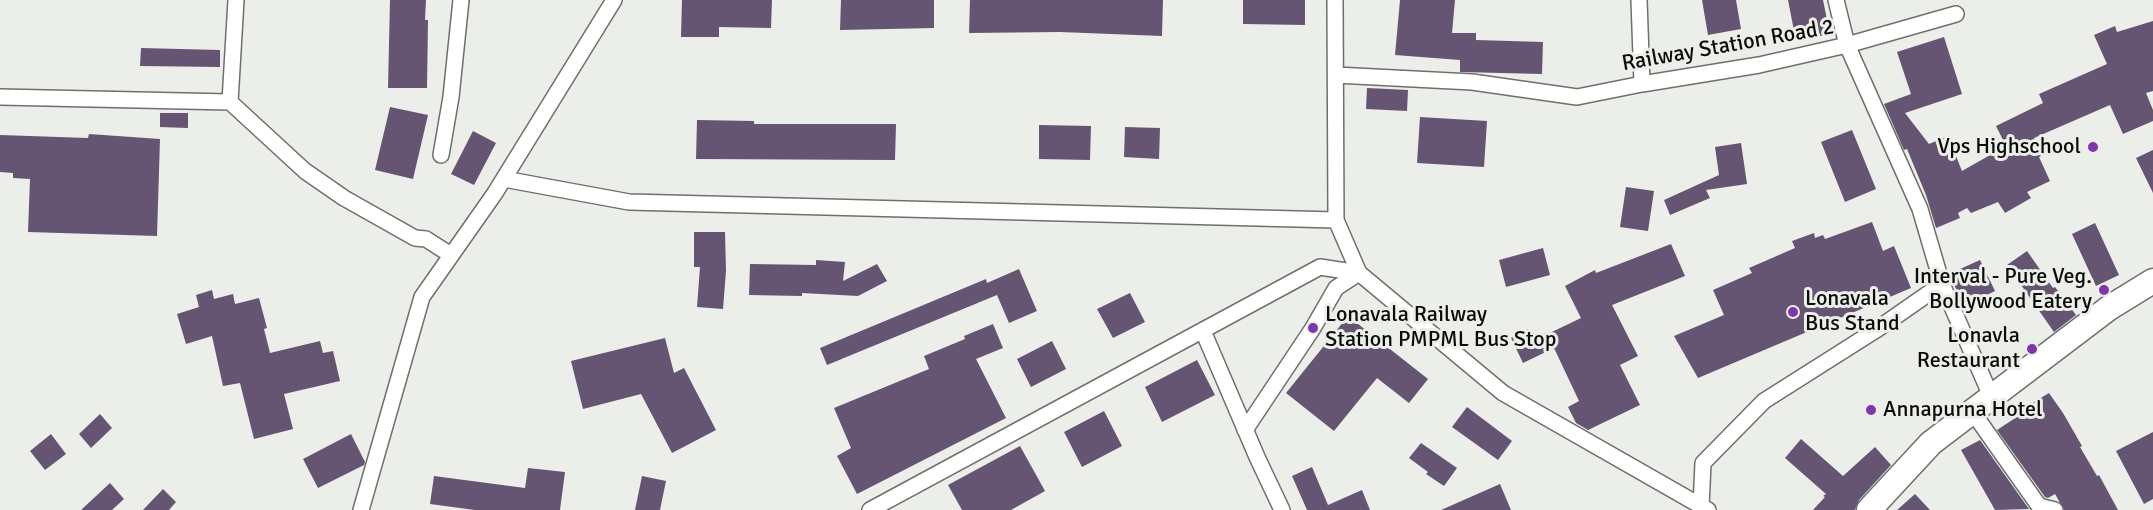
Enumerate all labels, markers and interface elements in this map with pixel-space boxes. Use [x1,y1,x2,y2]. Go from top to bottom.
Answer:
street label: Railway Station Road 2 [1620,14,1836,78]
place label: Vps Highschool [1937,134,2081,160]
marker: Vps Highschool [2086,140,2100,154]
place label: Interval - Pure Veg. Bollywood Eatery [1914,264,2092,316]
marker: Interval - Pure Veg. Bollywood Eatery [2097,283,2111,297]
place label: Lonavala Bus Stand [1805,286,1900,338]
place label: Lonavala Railway Station PMPML Bus Stop [1325,302,1556,354]
marker: Lonavala Bus Stand [1786,305,1800,319]
marker: Lonavala Railway Station PMPML Bus Stop [1306,321,1320,335]
place label: Lonavla Restaurant [1917,323,2020,374]
marker: Lonavla Restaurant [2025,342,2039,356]
place label: Annapurna Hotel [1883,397,2042,423]
marker: Annapurna Hotel [1864,403,1878,417]

